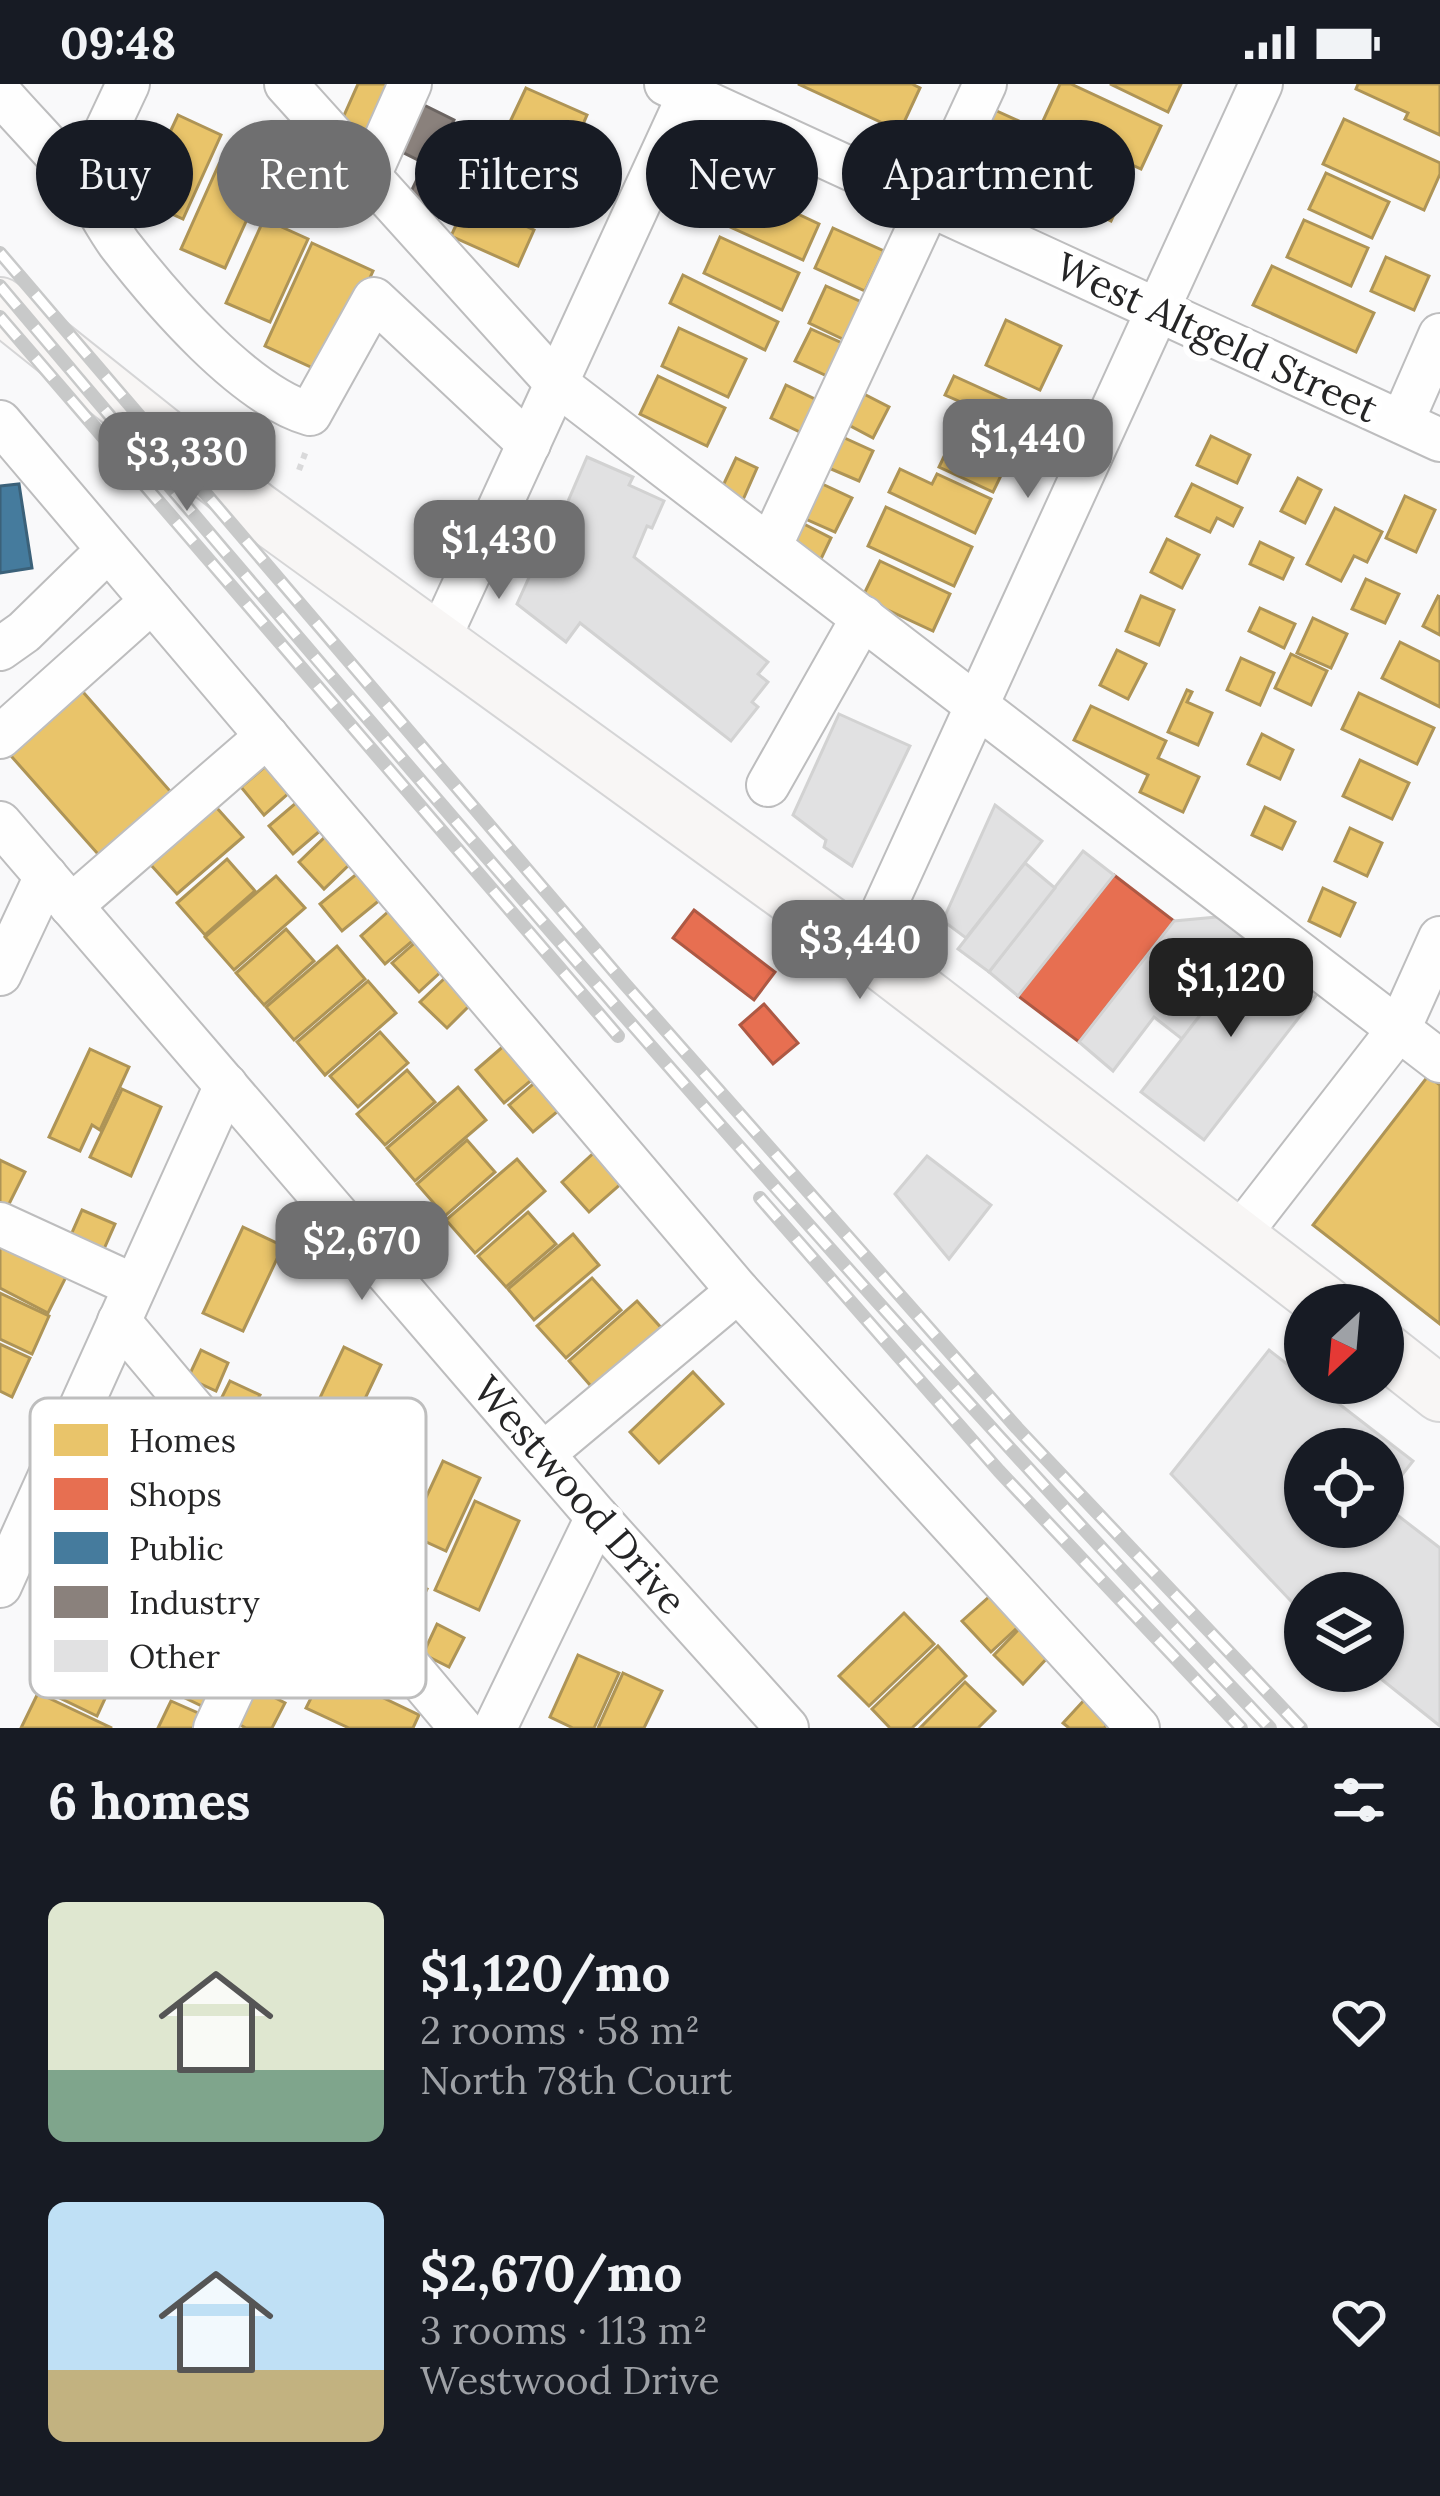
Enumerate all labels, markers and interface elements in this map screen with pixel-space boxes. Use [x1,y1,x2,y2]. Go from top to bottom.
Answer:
text: 09:48 [60,14,176,71]
chip: Buy [36,120,193,228]
chip: Rent [217,120,391,228]
chip: Filters [415,120,622,228]
chip: New [646,120,818,228]
chip: Apartment [842,120,1135,228]
street label: West Altgeld Street [1048,241,1386,433]
pin: $1,440 [930,399,1126,501]
pin: $3,330 [89,412,285,514]
text: $1,440 [970,413,1086,463]
text: $3,330 [125,426,249,476]
pin: $1,430 [401,500,597,602]
text: $1,430 [441,514,557,564]
pin: $3,440 [762,900,958,1002]
text: $3,440 [799,914,921,964]
pin: $1,120 [1133,938,1329,1040]
text: $1,120 [1176,952,1286,1002]
pin: $2,670 [264,1201,460,1303]
text: $2,670 [303,1215,422,1265]
north arrow [1284,1284,1404,1404]
map controls [1284,1284,1404,1692]
street label: Westwood Drive [463,1365,697,1625]
legend [30,1398,426,1698]
text: Homes [129,1419,236,1461]
button: locate [1284,1428,1404,1548]
text: Shops [129,1473,222,1515]
text: Public [129,1527,224,1569]
button: layers [1284,1572,1404,1692]
text: Industry [129,1581,260,1623]
text: Other [129,1635,221,1677]
icon: filters [1326,1767,1392,1833]
text: 6 homes [48,1768,250,1833]
text: $1,120/mo [420,1940,670,2005]
icon: home [144,1950,288,2094]
icon: heart [1326,1989,1392,2055]
text: 2 rooms · 58 m² [420,2005,700,2055]
text: North 78th Court [420,2055,732,2105]
text: $2,670/mo [420,2240,682,2305]
icon: home [144,2250,288,2394]
icon: heart [1326,2289,1392,2355]
text: 3 rooms · 113 m² [420,2305,708,2355]
text: Westwood Drive [420,2355,720,2405]

